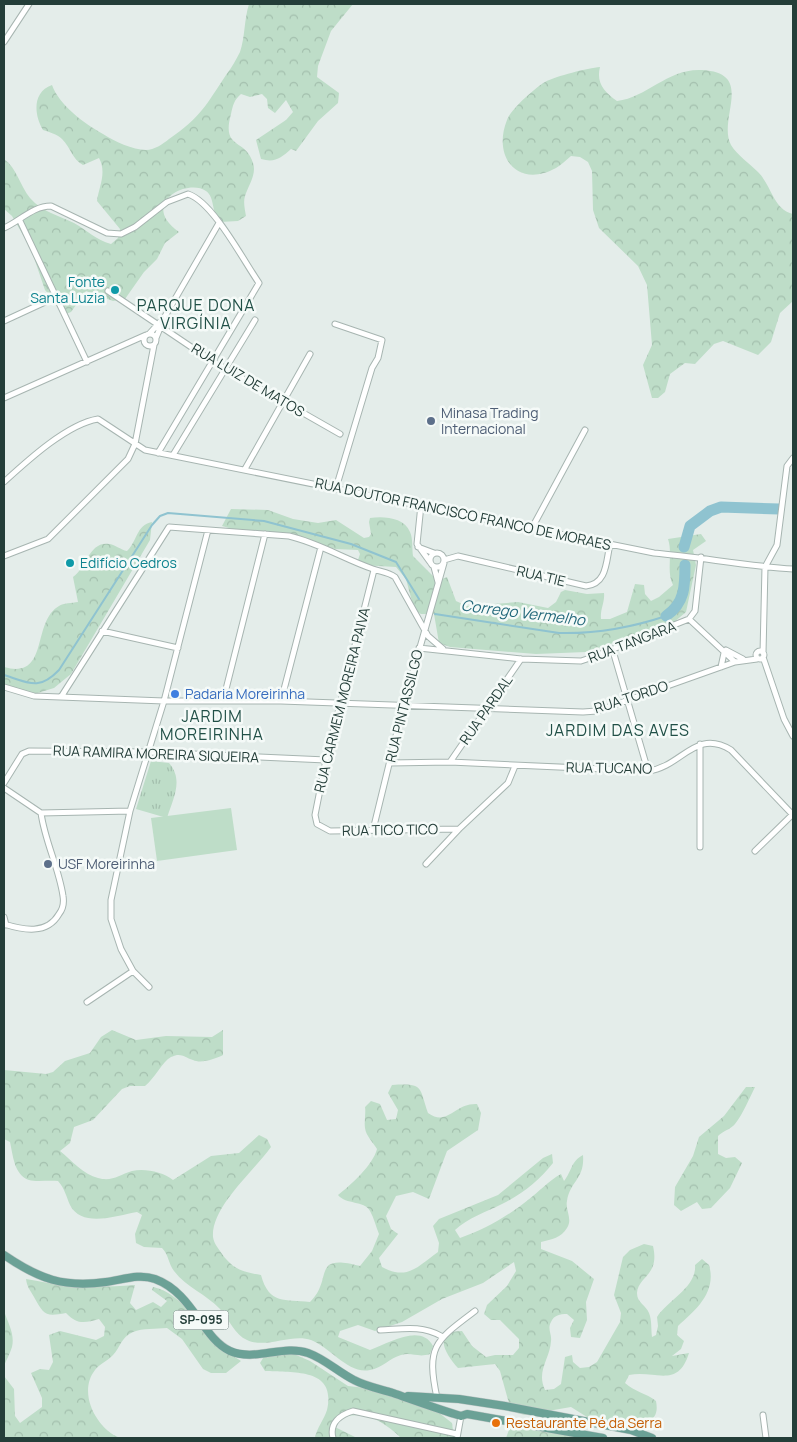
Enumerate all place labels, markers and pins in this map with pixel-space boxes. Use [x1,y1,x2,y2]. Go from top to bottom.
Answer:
place label: Fonte Santa Luzia [30,272,105,307]
marker: Fonte Santa Luzia [109,284,121,296]
place label: Minasa Trading Internacional [441,403,538,438]
marker: Minasa Trading Internacional [425,415,437,427]
place label: Edifício Cedros [80,553,177,572]
marker: Edifício Cedros [64,557,76,569]
place label: Padaria Moreirinha [185,684,305,703]
marker: Padaria Moreirinha [169,688,181,700]
place label: USF Moreirinha [58,854,155,873]
marker: USF Moreirinha [42,858,54,870]
place label: Restaurante Pé da Serra [506,1413,662,1432]
marker: Restaurante Pé da Serra [490,1417,502,1429]

